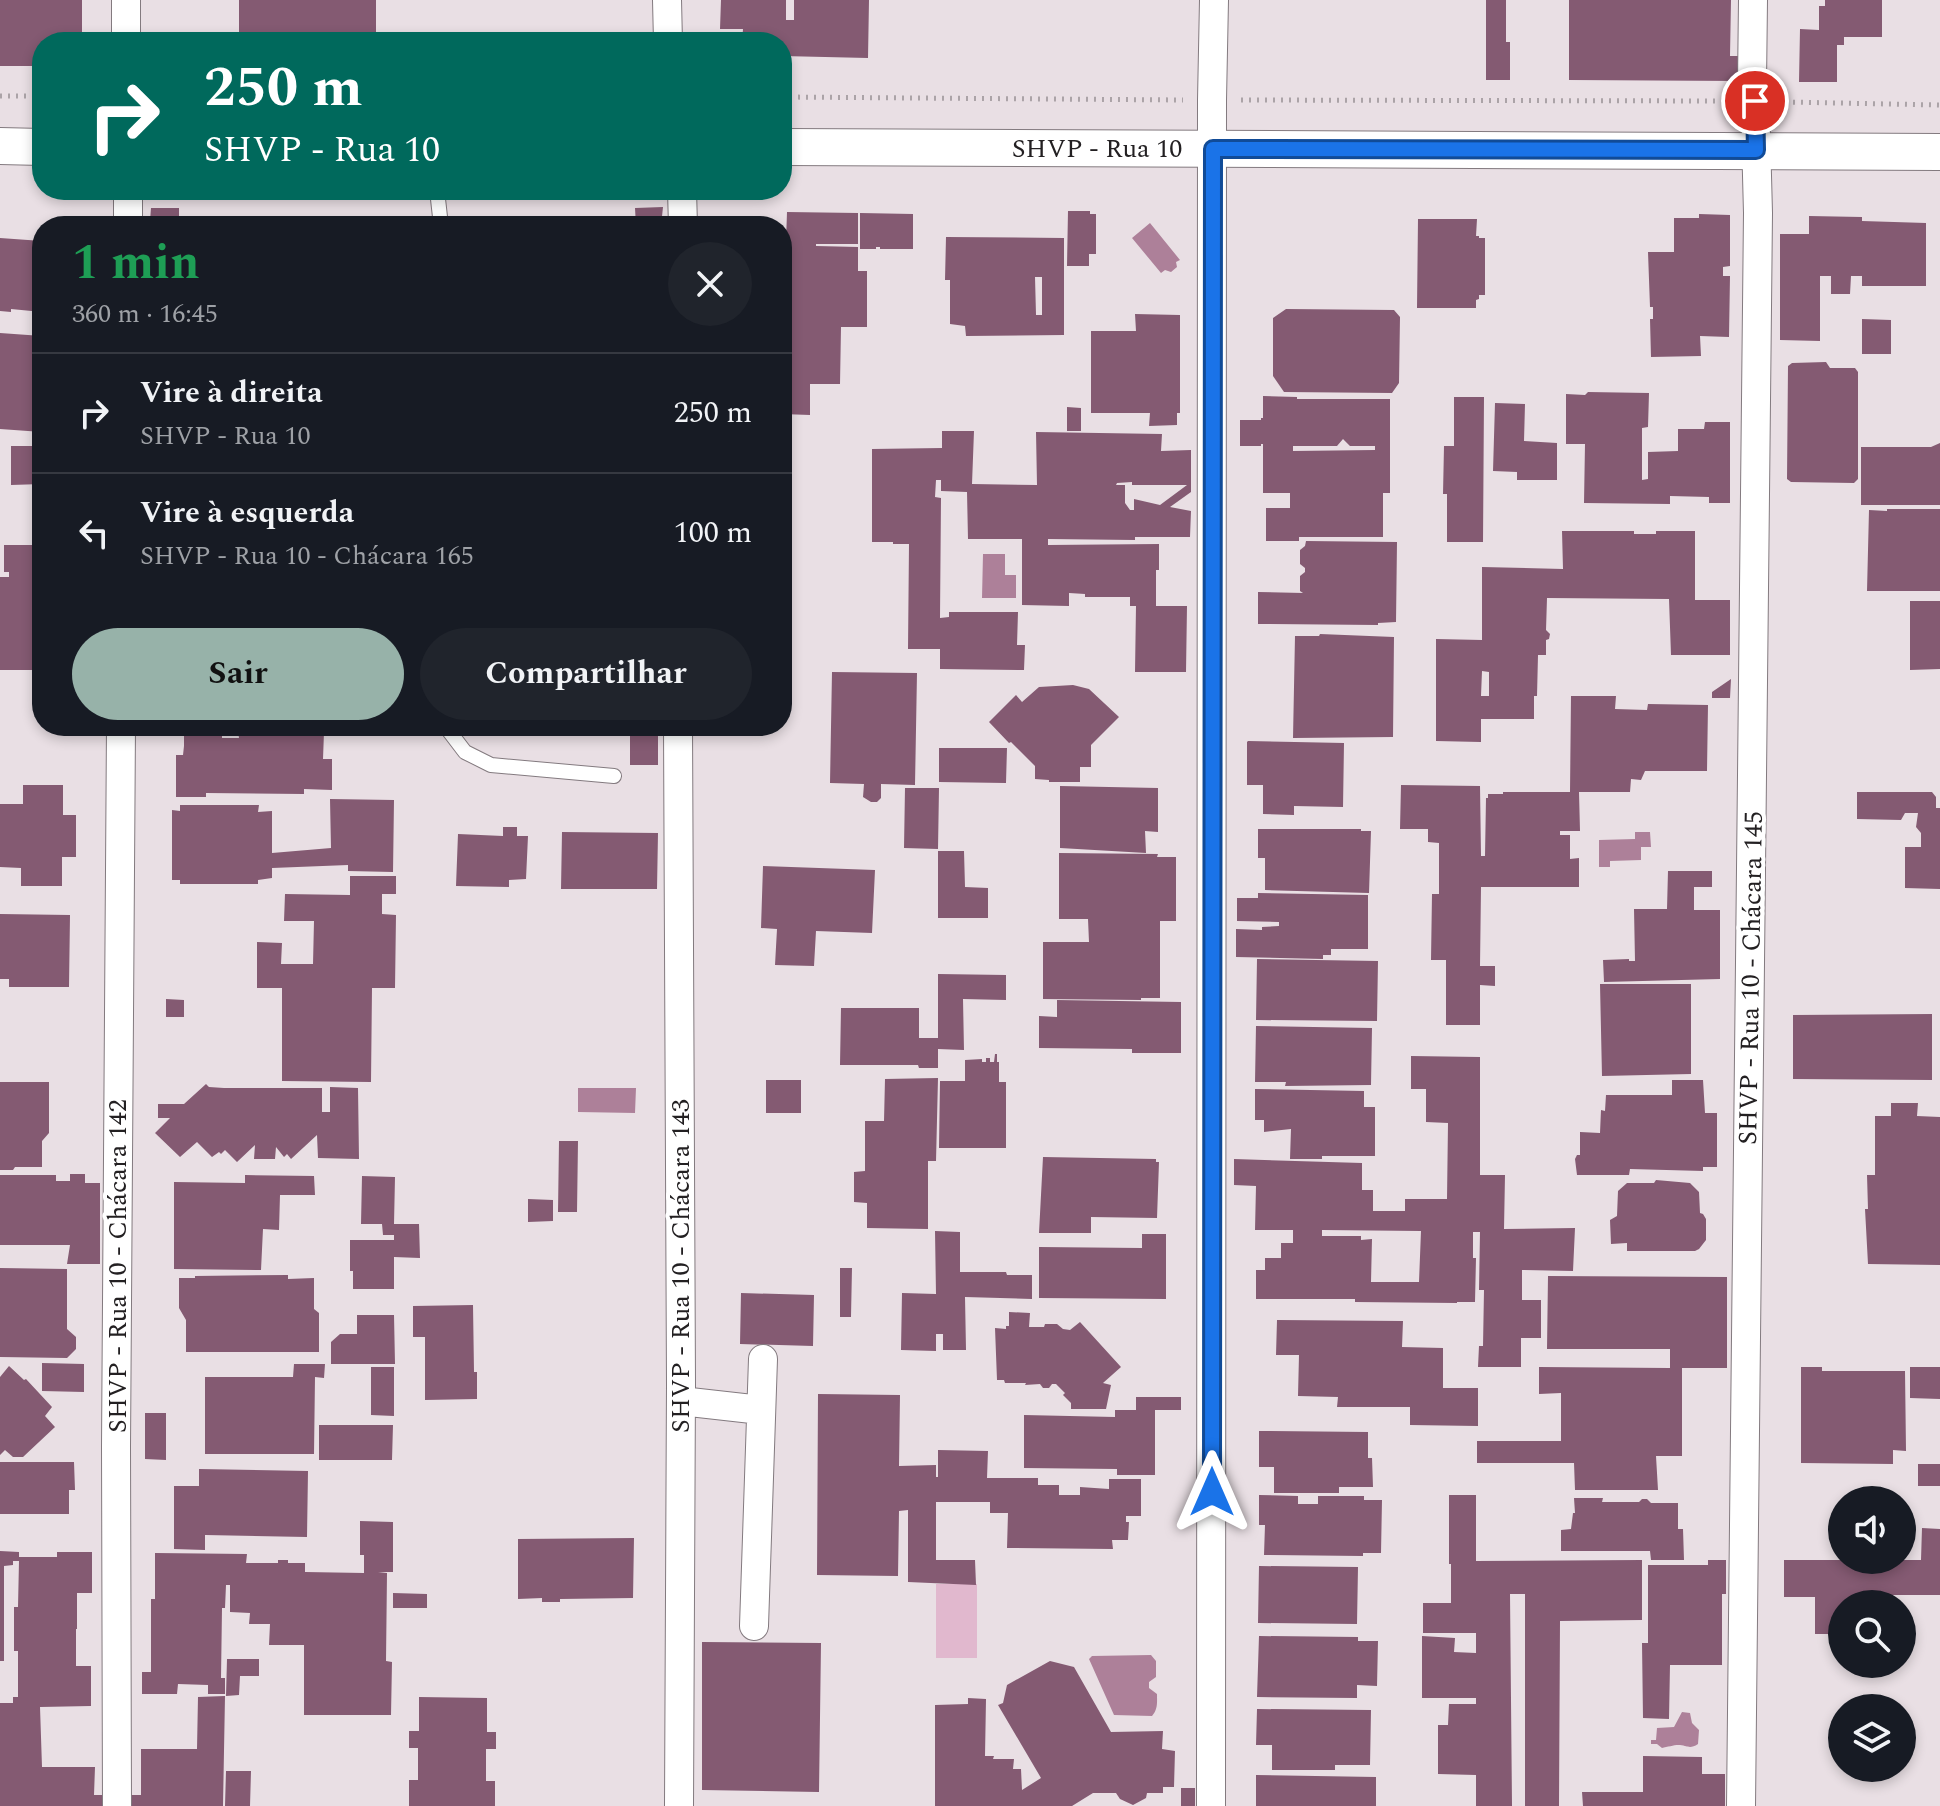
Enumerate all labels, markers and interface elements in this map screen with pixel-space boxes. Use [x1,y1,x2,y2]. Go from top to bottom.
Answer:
text: 250 m [204,46,363,131]
icon: right [72,64,176,168]
pin [1721,67,1789,135]
icon: arrive [1733,79,1777,123]
text: SHVP - Rua 10 [204,123,440,178]
street label: SHVP - Rua 10 [1012,129,1182,169]
text: 1 min [72,227,200,300]
button: close [668,242,752,326]
text: 360 m · 16:45 [72,294,218,334]
text: Vire à direita [140,370,323,416]
text: 250 m [674,390,752,436]
icon: right [72,391,116,435]
text: SHVP - Rua 10 [140,416,310,456]
text: Vire à esquerda [140,490,354,536]
text: 100 m [674,510,752,556]
icon: left [72,511,116,555]
text: SHVP - Rua 10 - Chácara 165 [140,536,474,576]
button: Sair [72,628,404,720]
button: Compartilhar [420,628,752,720]
street label: SHVP - Rua 10 - Chácara 145 [1728,811,1774,1145]
street label: SHVP - Rua 10 - Chácara 142 [98,1099,138,1433]
street label: SHVP - Rua 10 - Chácara 143 [661,1099,701,1433]
position arrow [1170,1450,1254,1534]
map controls [1828,1486,1916,1782]
button: sound [1828,1486,1916,1574]
button: search [1828,1590,1916,1678]
button: layers [1828,1694,1916,1782]

